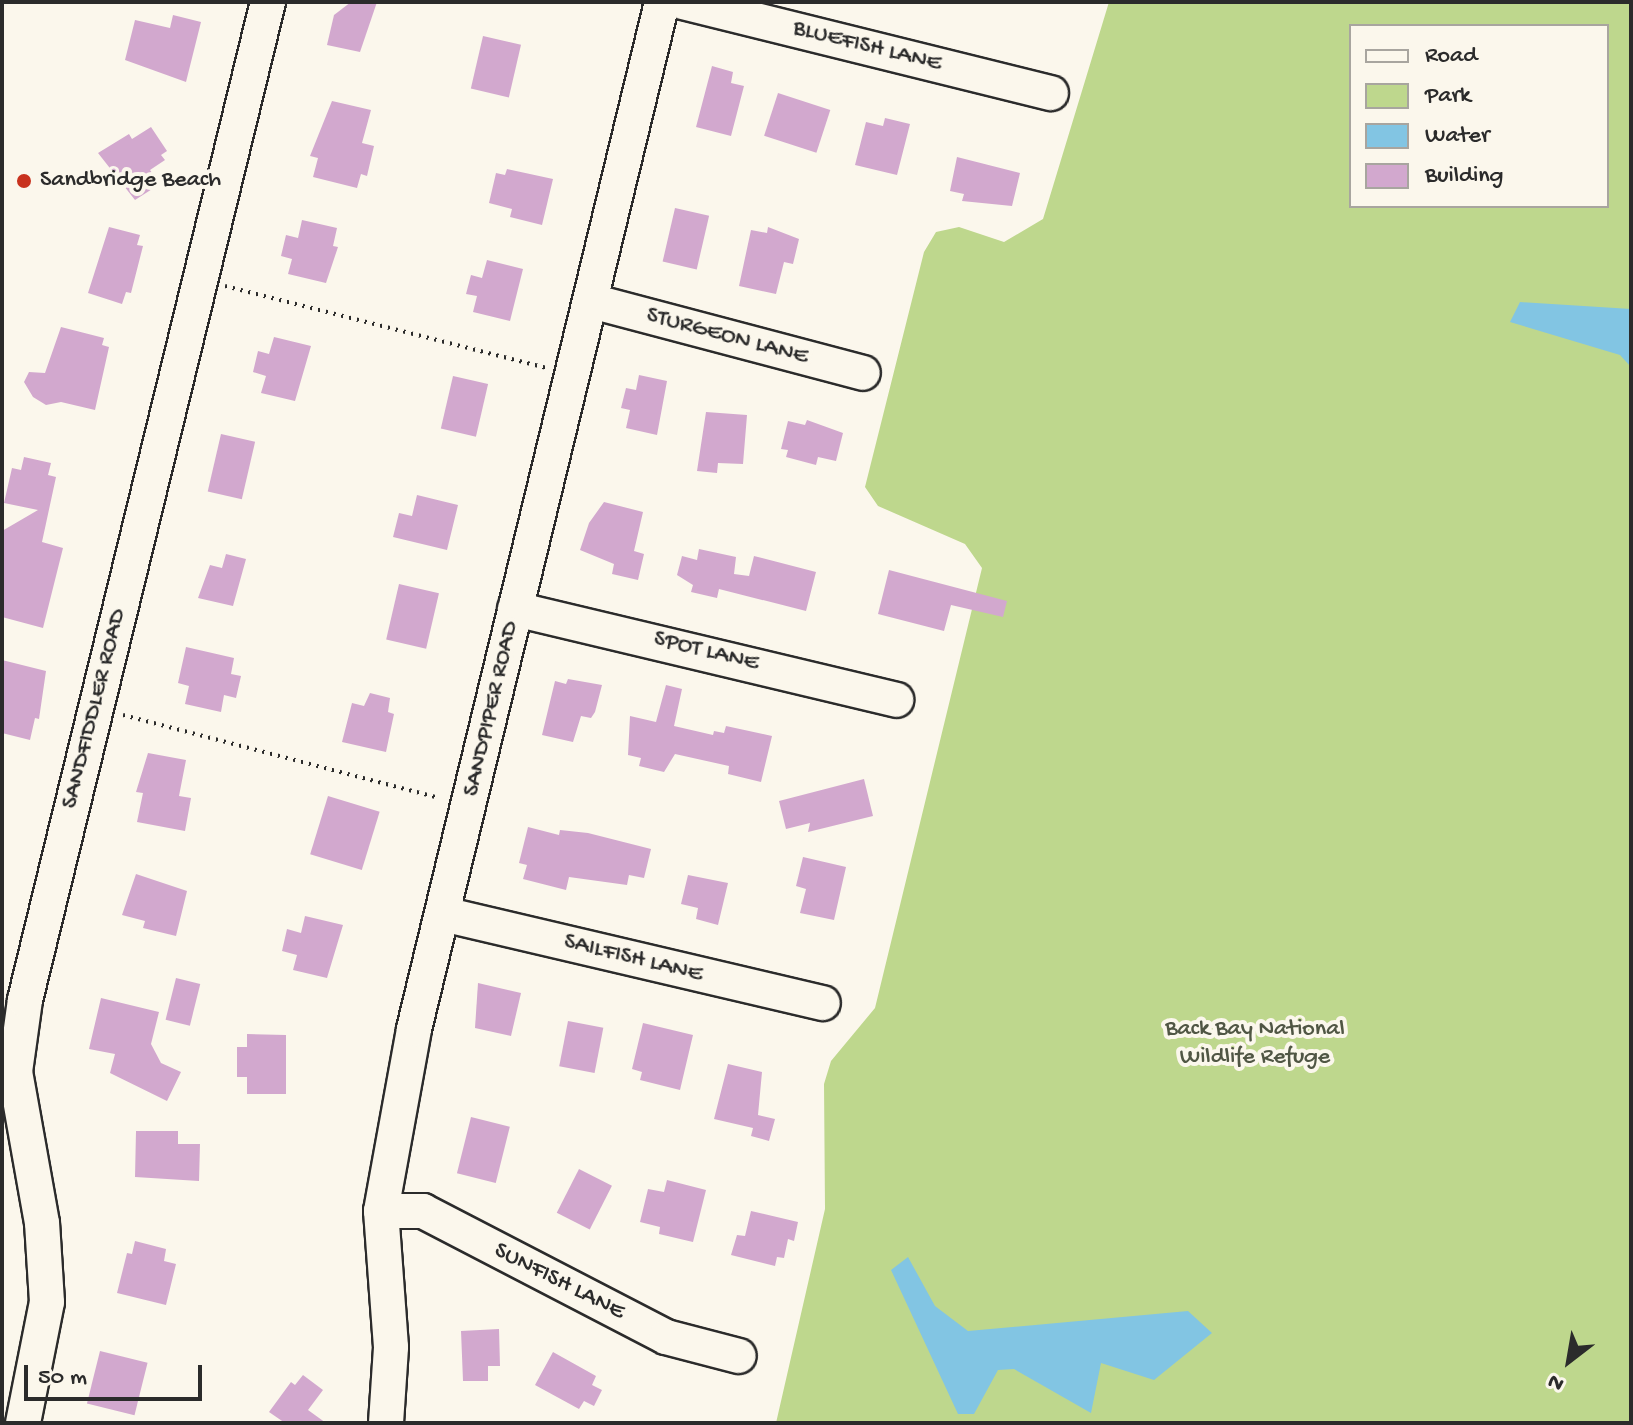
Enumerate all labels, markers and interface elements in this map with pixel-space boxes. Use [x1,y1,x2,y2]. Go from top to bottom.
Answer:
street label: BLUEFISH LANE [790,15,944,79]
legend [1349,24,1609,208]
text: Road [1425,42,1477,71]
text: Park [1425,82,1471,111]
text: Water [1425,122,1489,151]
text: Building [1425,162,1503,191]
place label: Sandbridge Beach [40,167,221,195]
marker: Sandbridge Beach [15,172,33,190]
street label: STURGEON LANE [643,302,811,372]
street label: SANDFIDDLER ROAD [56,606,134,812]
street label: SANDPIPER ROAD [458,619,526,799]
street label: SPOT LANE [650,625,762,679]
street label: SAILFISH LANE [561,928,705,990]
park label: Back Bay National Wildlife Refuge [1165,1016,1345,1072]
street label: SUNFISH LANE [489,1237,629,1327]
north arrow [1529,1321,1609,1401]
scale bar [28,1349,206,1399]
text: 50 m [38,1364,87,1393]
text: N [1544,1367,1569,1396]

